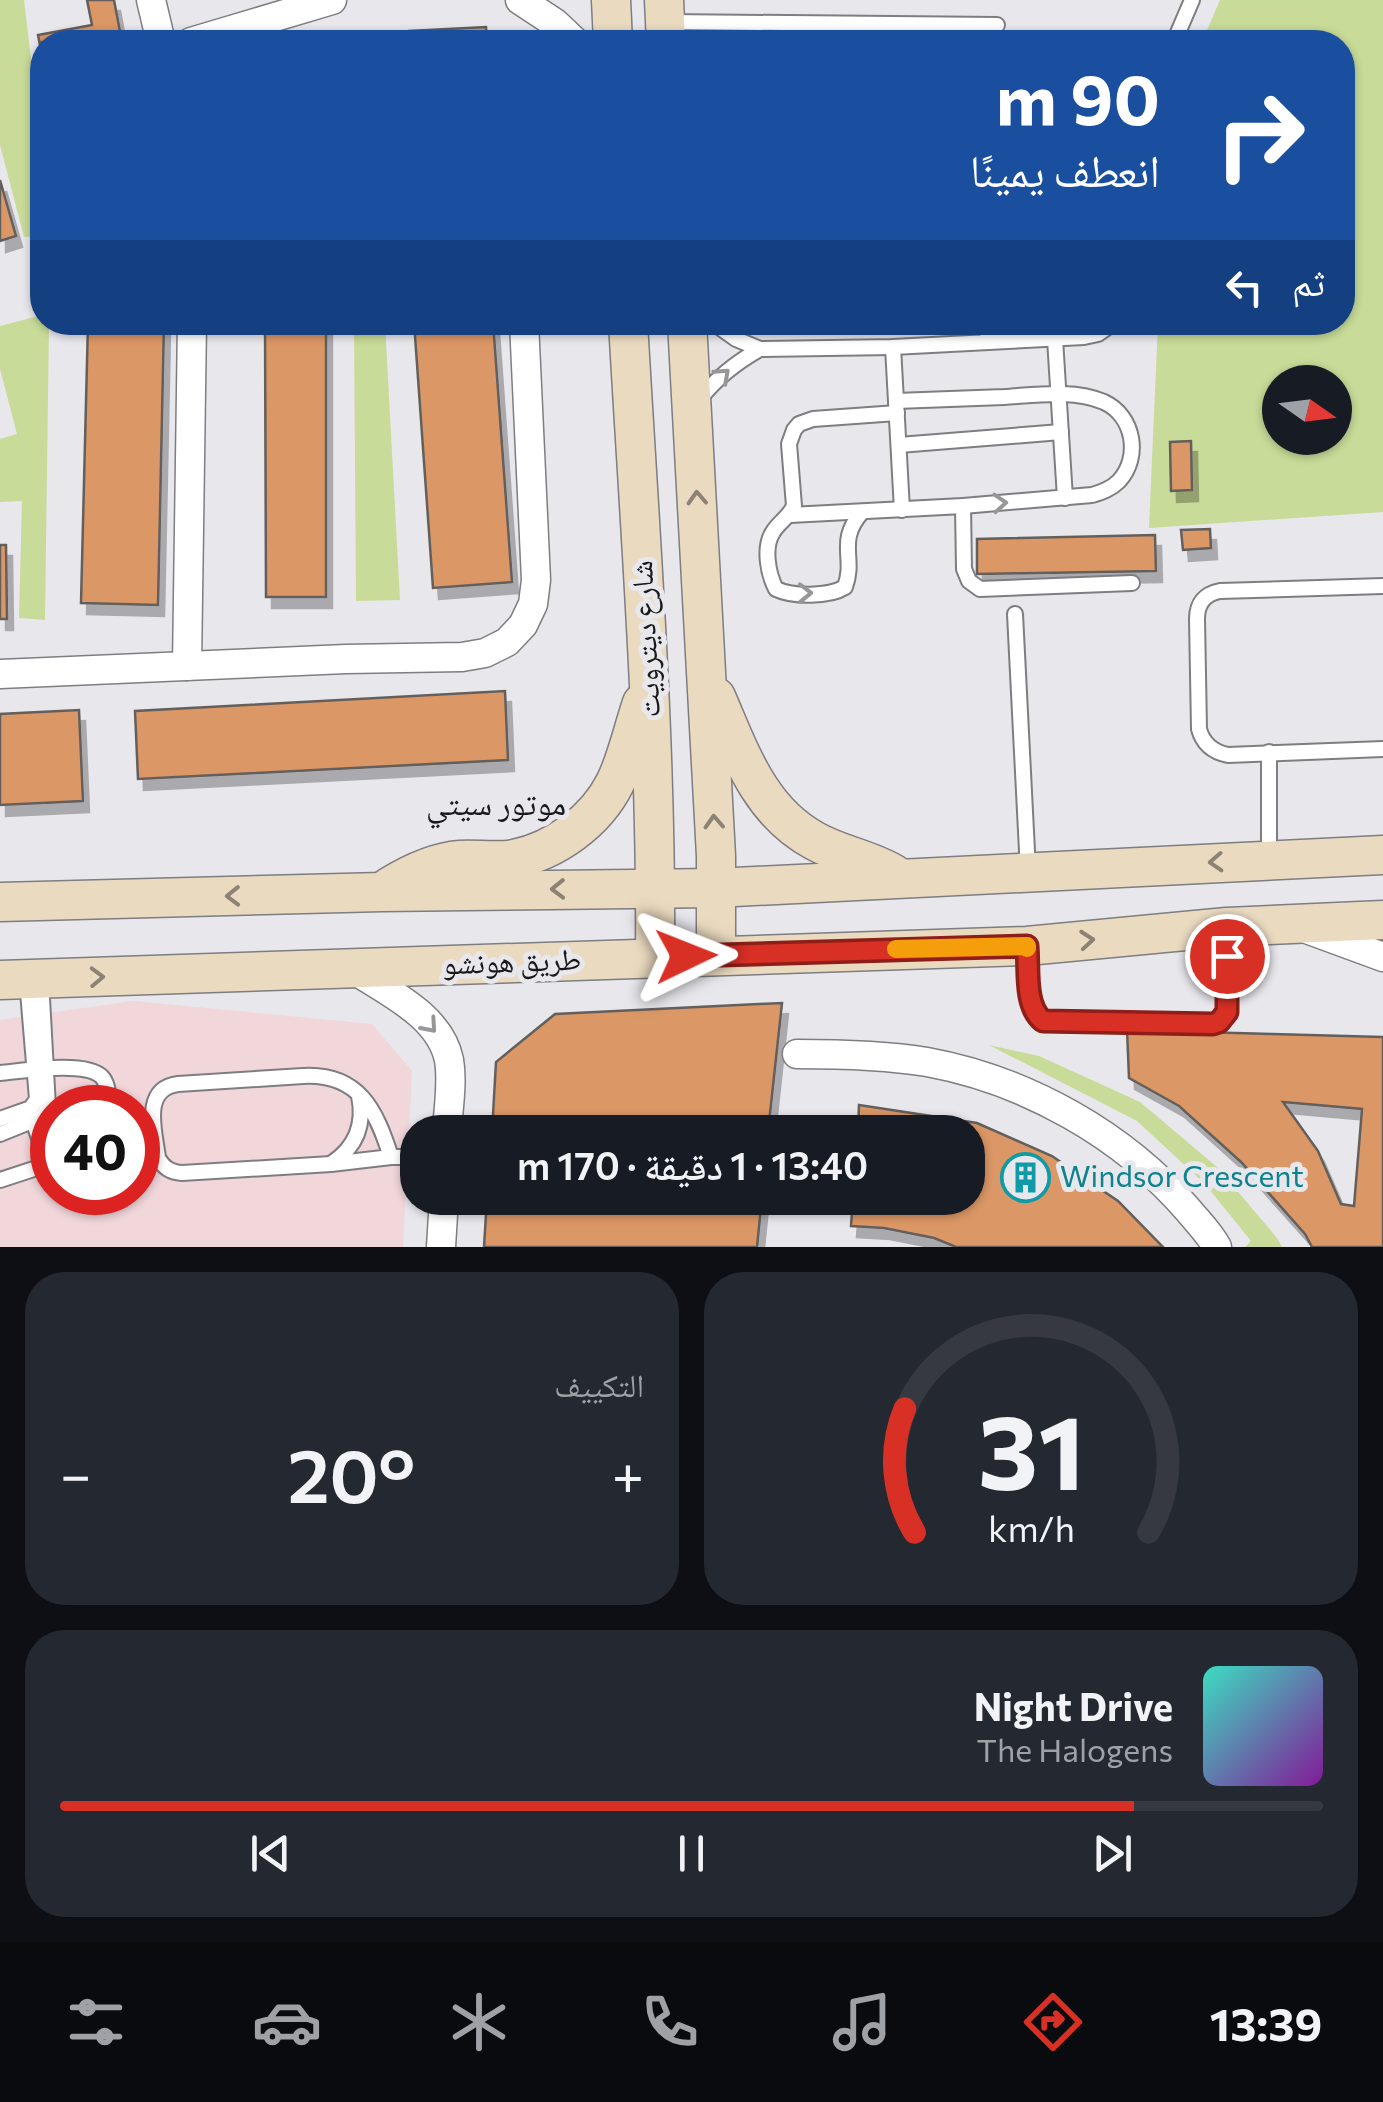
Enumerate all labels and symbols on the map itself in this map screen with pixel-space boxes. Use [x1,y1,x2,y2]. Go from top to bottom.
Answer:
north arrow [1262,365,1352,455]
one-way arrow [711,369,730,387]
one-way arrow [687,489,708,505]
one-way arrow [992,493,1008,515]
street label: شارع ديترويت [621,559,669,719]
one-way arrow [798,583,814,604]
district label: موتور سيتي [426,782,566,829]
one-way arrow [704,814,725,830]
one-way arrow [1207,852,1223,873]
one-way arrow [550,879,566,900]
one-way arrow [225,885,241,906]
position arrow [634,904,738,1008]
pin [1185,914,1270,999]
one-way arrow [1079,930,1095,952]
street label: طريق هونشو [442,939,582,982]
one-way arrow [90,967,106,988]
one-way arrow [419,1014,437,1033]
speed limit sign: 40 [30,1085,160,1215]
building icon: Windsor Crescent [999,1151,1051,1203]
place label: Windsor Crescent [1060,1156,1304,1193]

